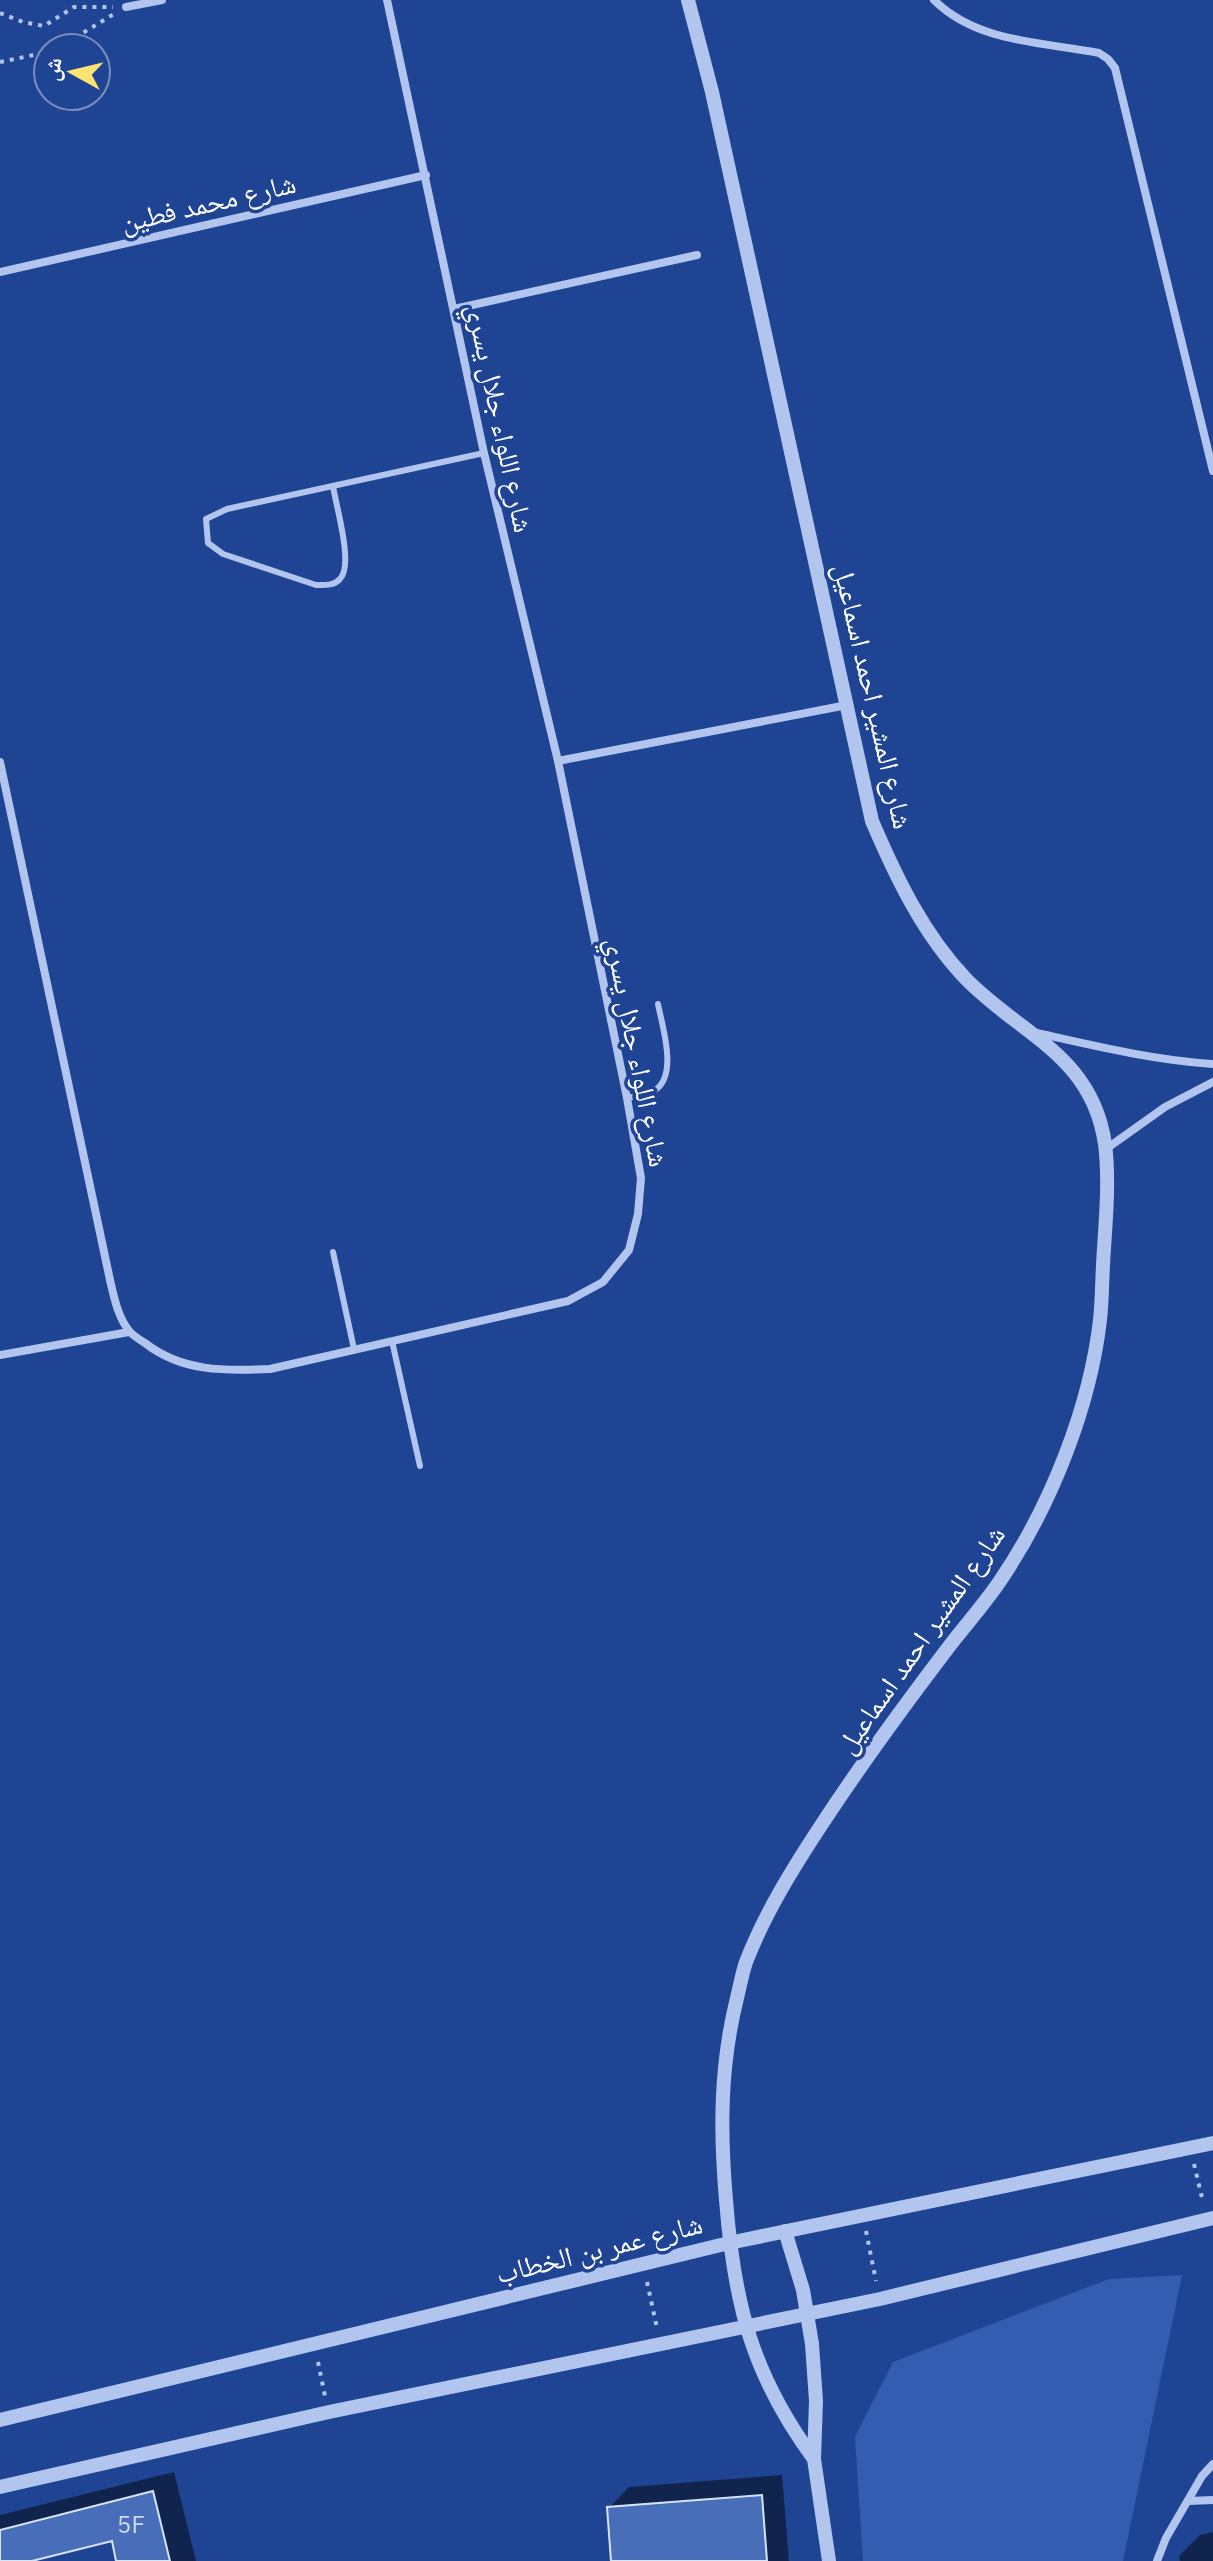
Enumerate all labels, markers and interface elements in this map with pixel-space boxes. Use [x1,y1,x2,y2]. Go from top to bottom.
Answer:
north arrow [32,32,112,112]
text: ش [36,56,68,83]
street label: شارع محمد فطين [117,164,299,240]
street label: شارع اللواء جلال يسري [454,300,543,537]
street label: شارع المشير احمد اسماعيل [825,560,923,832]
street label: شارع اللواء جلال يسري [593,934,678,1171]
street label: شارع المشير احمد اسماعيل [827,1517,1013,1761]
street label: شارع عمر بن الخطاب [492,2204,706,2292]
house number: 5F [117,2508,145,2540]

